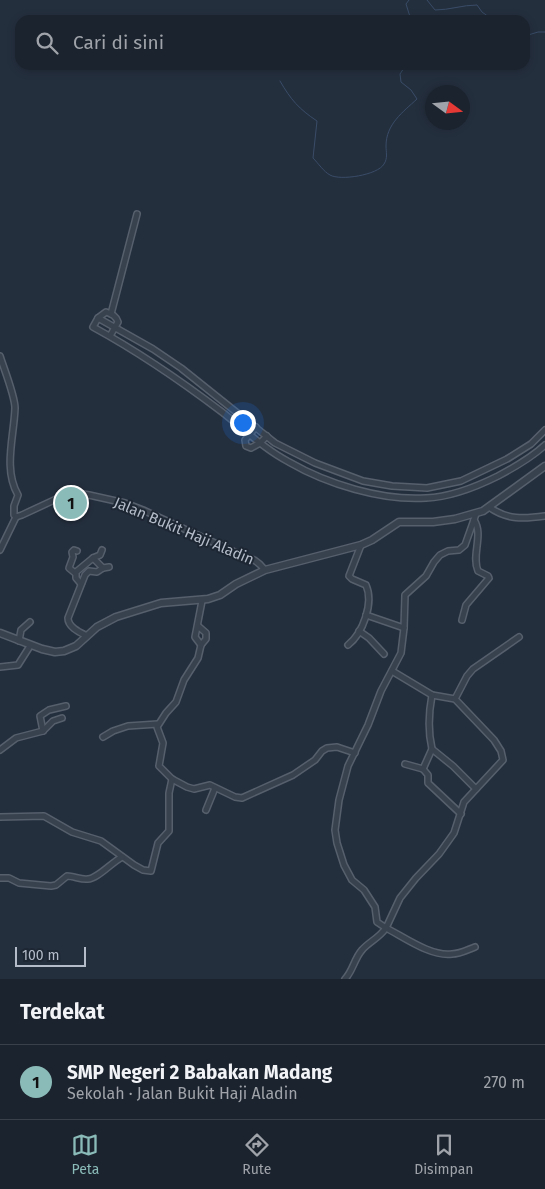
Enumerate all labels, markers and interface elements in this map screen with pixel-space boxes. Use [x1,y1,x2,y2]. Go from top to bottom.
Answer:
search box [15,15,530,70]
icon: search [33,29,61,57]
text: Cari di sini [73,31,164,54]
north arrow [425,85,470,130]
your location [230,410,256,436]
pin: 1 [55,484,87,522]
street label: Jalan Bukit Haji Aladin [111,493,257,569]
scale bar [15,944,86,967]
text: 100 m [22,947,59,964]
text: Terdekat [20,999,105,1025]
text: SMP Negeri 2 Babakan Madang [67,1061,332,1084]
text: 1 [32,1073,40,1092]
text: 270 m [483,1073,525,1092]
text: Sekolah · Jalan Bukit Haji Aladin [67,1084,298,1103]
tab: Peta [71,1131,99,1178]
tab: Rute [242,1131,271,1178]
tab: Disimpan [414,1131,474,1178]

